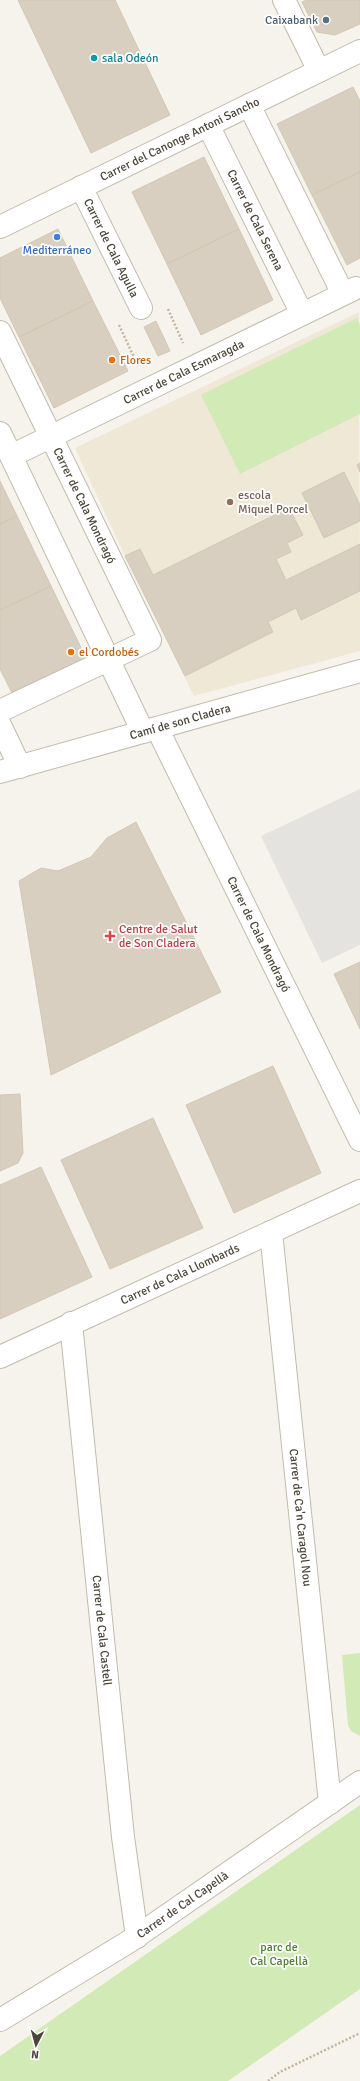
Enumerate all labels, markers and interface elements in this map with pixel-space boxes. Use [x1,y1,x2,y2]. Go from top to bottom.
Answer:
place label: Caixabank [265,13,318,28]
marker: Caixabank [321,15,331,25]
place label: sala Odeón [102,51,159,66]
marker: sala Odeón [89,53,99,63]
street label: Carrer del Canonge Antoni Sancho [98,94,262,184]
street label: Carrer de Cala Serena [224,167,287,273]
street label: Carrer de Cala Agulla [80,196,142,300]
marker: Mediterráneo [52,232,62,242]
place label: Mediterráneo [23,243,91,258]
street label: Carrer de Cala Esmaragda [121,336,246,408]
place label: Flores [120,353,151,368]
marker: Flores [107,355,117,365]
street label: Carrer de Cala Mondragó [50,445,119,566]
place label: escola Miquel Porcel [238,488,308,517]
marker: escola Miquel Porcel [225,497,235,507]
place label: el Cordobés [79,645,139,660]
marker: el Cordobés [66,647,76,657]
street label: Camí de son Cladera [128,700,232,743]
street label: Carrer de Cala Mondragó [224,874,294,995]
place label: Centre de Salut de Son Cladera [119,922,198,951]
marker: Centre de Salut de Son Cladera [104,930,116,942]
street label: Carrer de Cala Llombards [118,1240,242,1308]
street label: Carrer de Ca'n Caragol Nou [286,1448,315,1587]
street label: Carrer de Cala Castell [89,1574,115,1687]
street label: Carrer de Cal Capellà [134,1868,231,1942]
park label: parc de Cal Capellà [250,1940,308,1969]
north arrow [16,2025,56,2065]
text: N [31,2048,39,2061]

